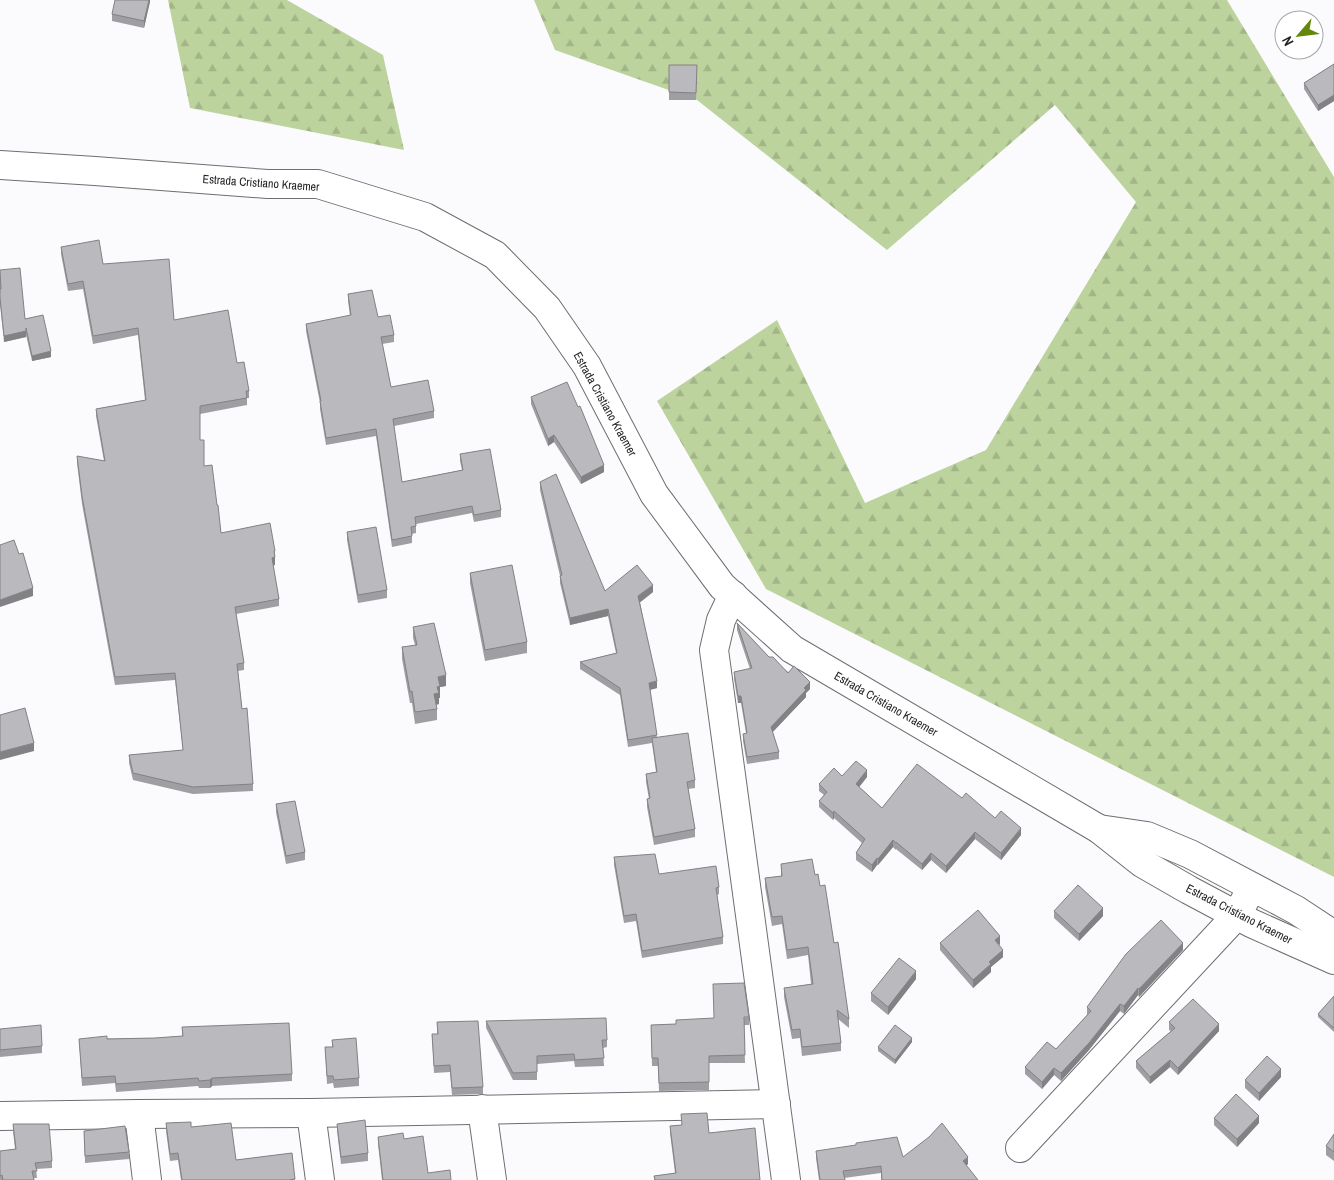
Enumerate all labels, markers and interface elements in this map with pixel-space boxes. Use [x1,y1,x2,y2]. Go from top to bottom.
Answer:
north arrow [1274,10,1324,60]
text: N [1278,33,1297,49]
street label: Estrada Cristiano Kraemer [202,171,321,195]
street label: Estrada Cristiano Kraemer [570,349,641,460]
street label: Estrada Cristiano Kraemer [831,668,941,741]
street label: Estrada Cristiano Kraemer [1183,880,1295,948]

